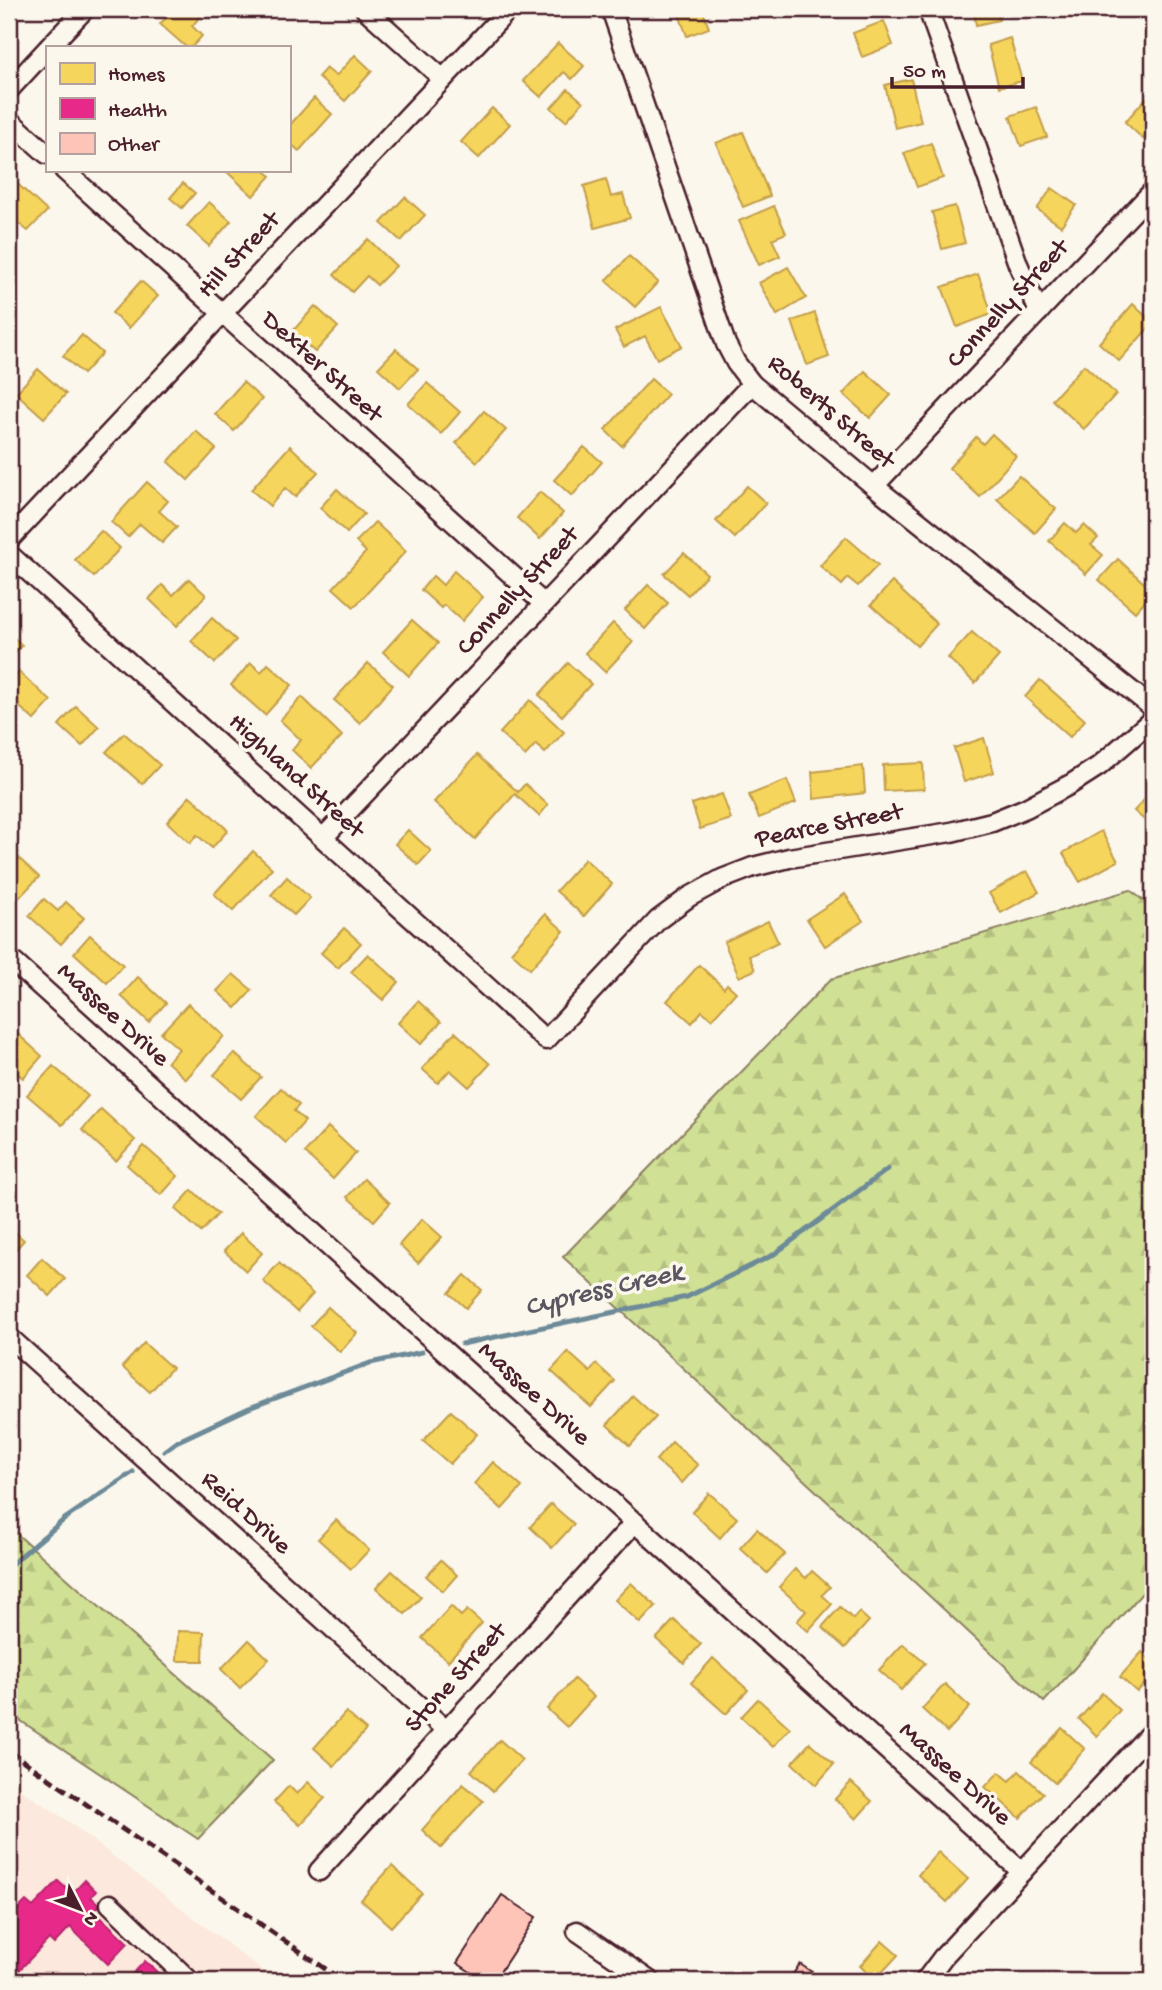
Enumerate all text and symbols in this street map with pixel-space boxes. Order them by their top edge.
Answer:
legend [46,46,290,172]
scale bar [892,46,1024,90]
text: 50 m [903,61,946,86]
text: Homes [108,64,166,89]
text: Health [108,100,167,125]
text: Other [108,134,160,159]
street label: Hill Street [192,204,290,306]
street label: Connelly Street [941,232,1078,376]
street label: Dexter Street [252,304,390,432]
street label: Roberts Street [760,349,902,478]
street label: Connelly Street [451,519,588,663]
street label: Highland Street [221,708,371,848]
street label: Pearce Street [752,797,907,857]
street label: Massee Drive [49,957,175,1075]
water label: Cypress Creek [522,1256,689,1325]
street label: Massee Drive [470,1336,596,1454]
street label: Reid Drive [193,1465,297,1563]
street label: Stone Street [399,1616,516,1740]
street label: Massee Drive [891,1716,1017,1834]
north arrow [46,1874,116,1944]
text: N [77,1906,103,1930]

